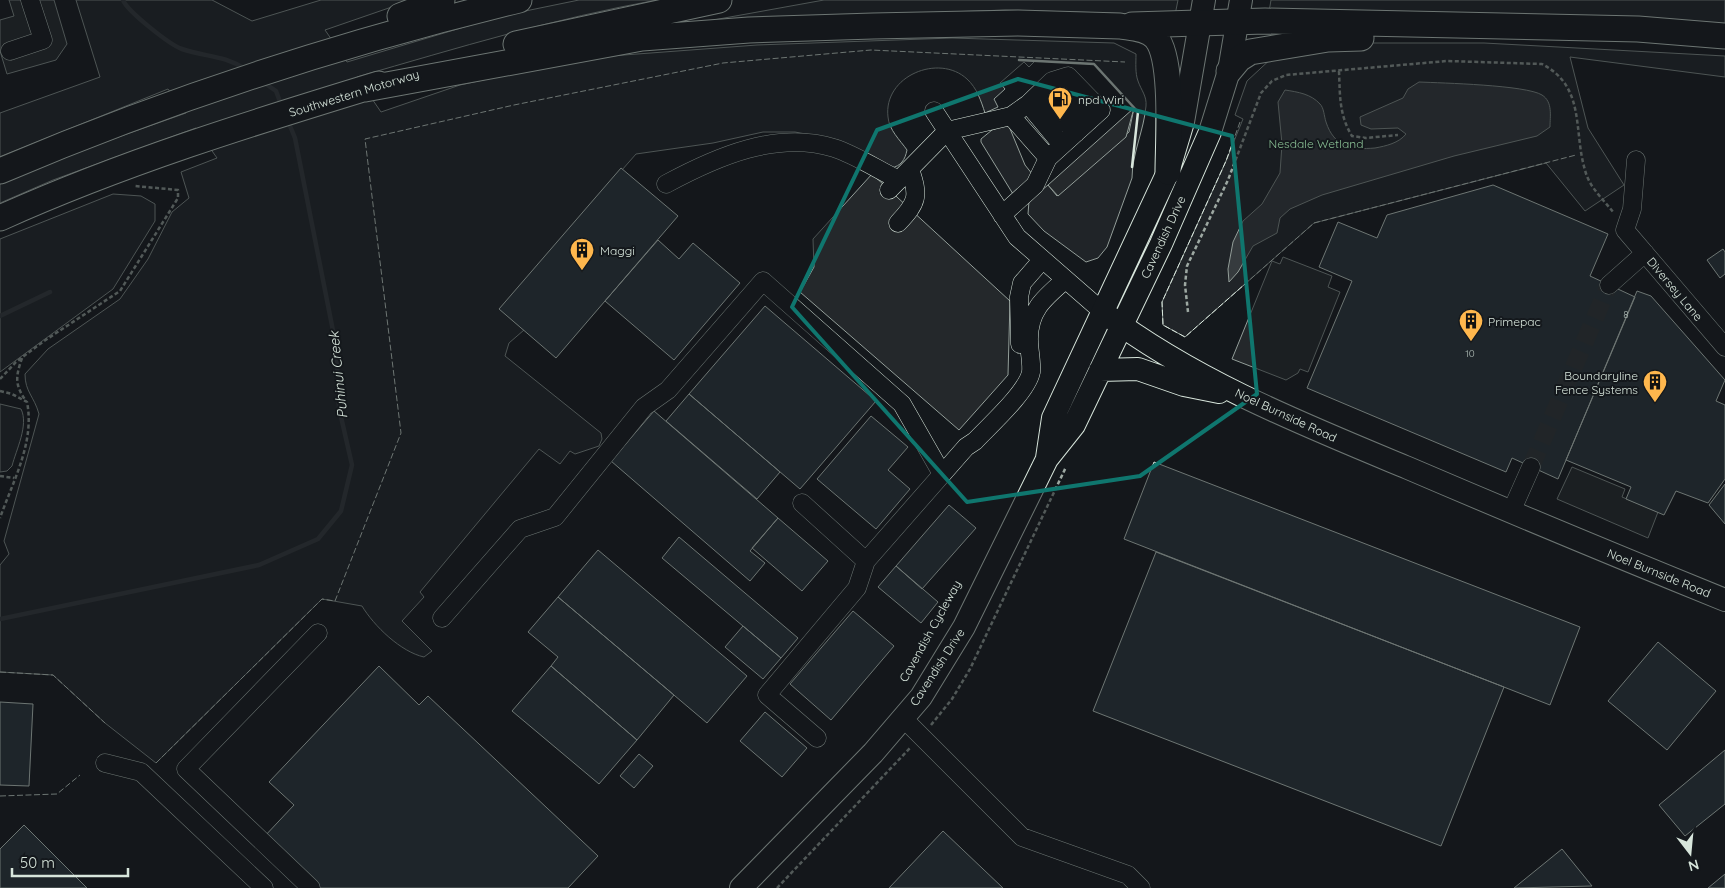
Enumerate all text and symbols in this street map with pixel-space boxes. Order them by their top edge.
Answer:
street label: Southwestern Motorway [287,66,421,120]
fuel station icon: npd Wiri [1047,86,1073,120]
place label: npd Wiri [1078,92,1124,107]
park label: Nesdale Wetland [1269,136,1363,151]
street label: Cavendish Drive [1137,193,1189,281]
building icon: Maggi [569,237,595,271]
place label: Maggi [600,243,635,258]
street label: Diversey Lane [1644,254,1706,324]
building icon: Primepac [1458,308,1484,342]
house number: 8 [1623,308,1629,321]
place label: Primepac [1488,314,1541,329]
water label: Puhinui Creek [324,329,352,420]
house number: 10 [1465,347,1475,360]
place label: Boundaryline Fence Systems [1555,368,1638,397]
building icon: Boundaryline Fence Systems [1642,369,1668,403]
street label: Noel Burnside Road [1233,385,1339,445]
street label: Noel Burnside Road [1605,545,1713,601]
street label: Cavendish Cycleway [896,578,964,684]
street label: Cavendish Drive [906,625,968,709]
north arrow [1665,828,1715,878]
scale bar [12,846,129,878]
text: 50 m [20,853,55,872]
text: N [1686,855,1701,876]

